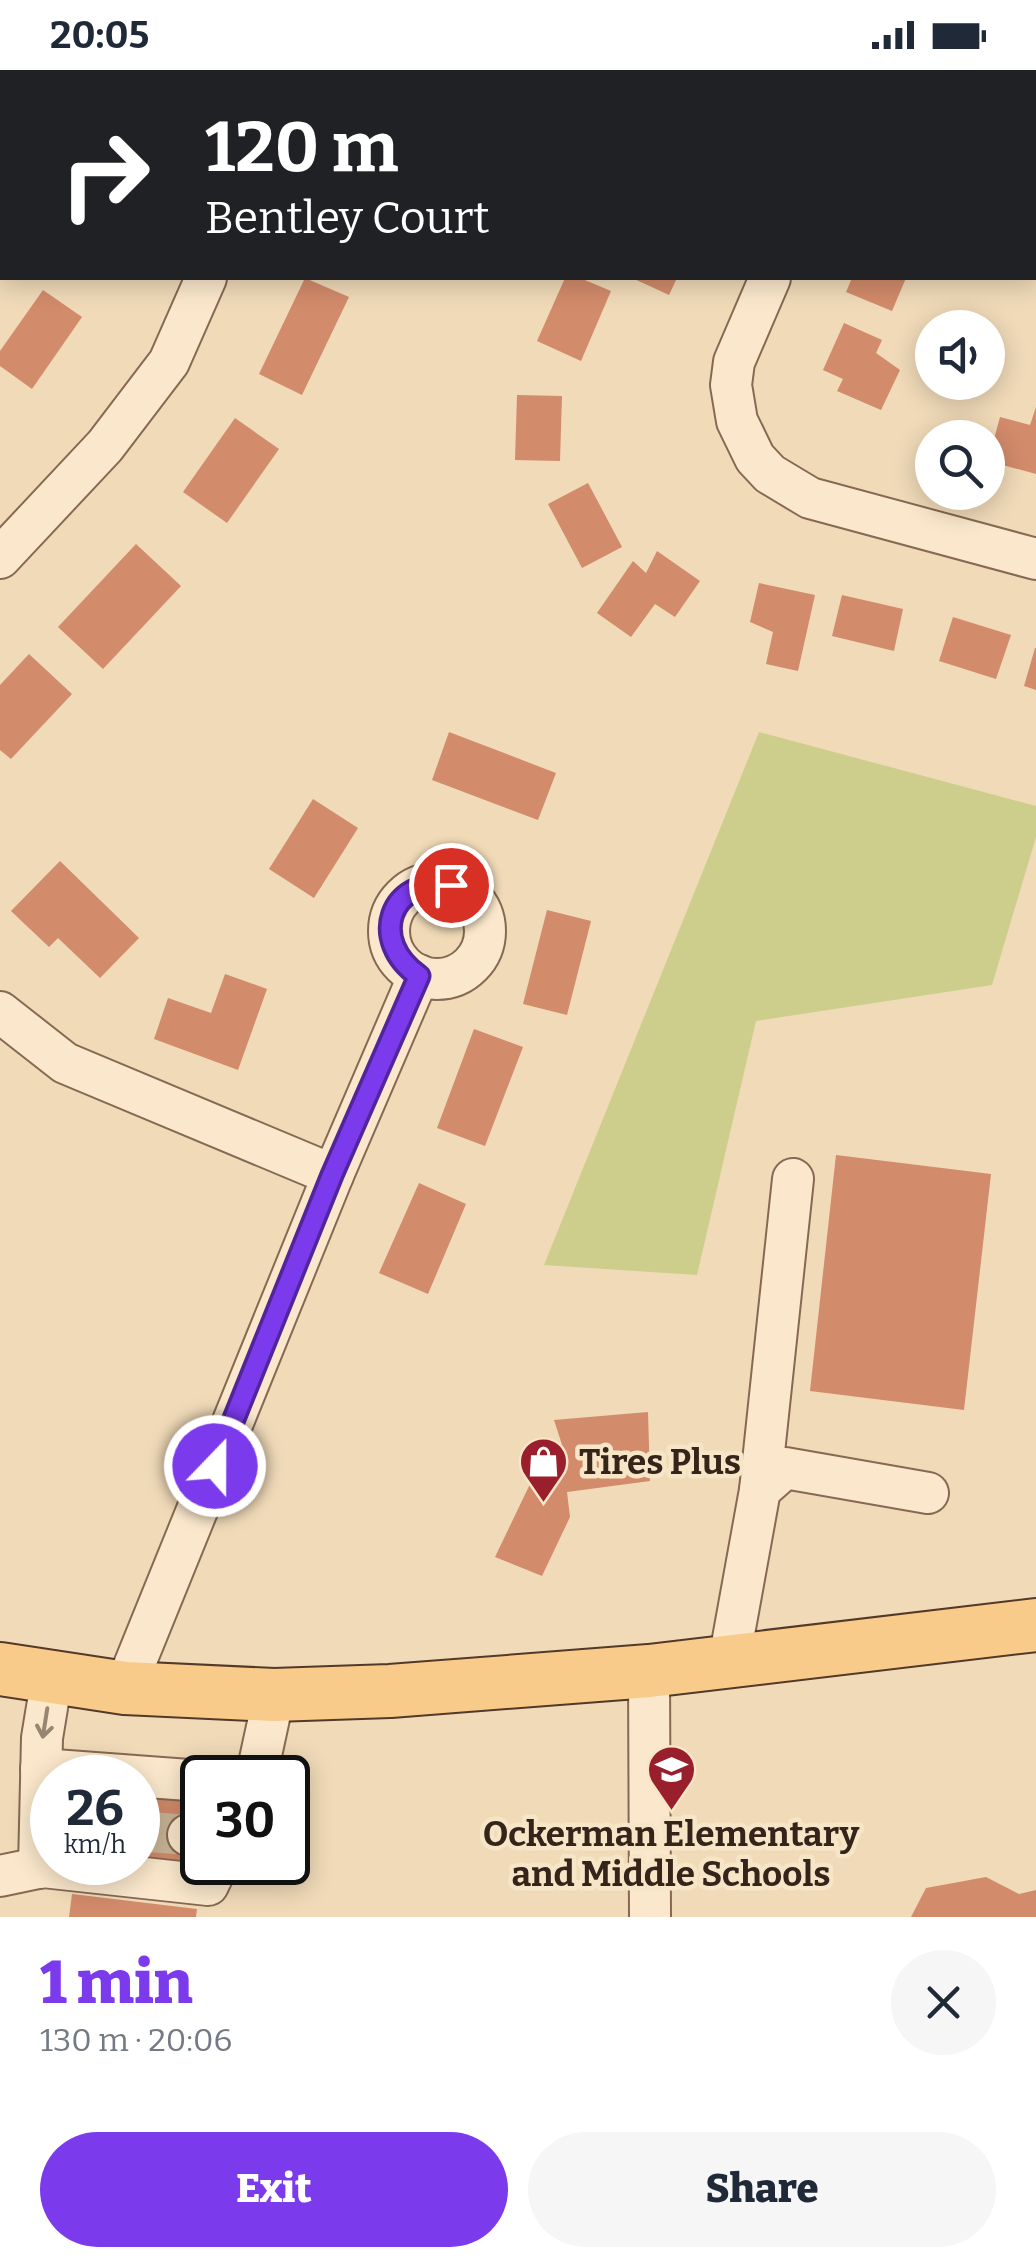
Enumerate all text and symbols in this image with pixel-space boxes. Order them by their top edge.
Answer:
text: 20:05 [50,12,149,58]
text: 120 m [205,106,398,190]
icon: right [40,110,170,240]
text: Bentley Court [205,191,490,245]
map controls [915,310,1005,510]
button: sound [915,310,1005,400]
button: search [915,420,1005,510]
pin [409,843,494,928]
icon: arrive [424,858,479,913]
position arrow [163,1414,267,1518]
shop icon: Tires Plus [518,1436,570,1504]
place label: Tires Plus [579,1441,741,1483]
one-way arrow [35,1706,54,1738]
school or university icon: Ockerman Elementary and Middle Schools [645,1744,697,1812]
speed limit sign: 30 [180,1755,310,1885]
text: 26 [66,1778,124,1838]
place label: Ockerman Elementary and Middle Schools [483,1813,860,1895]
text: km/h [64,1830,126,1860]
text: 1 min [40,1947,193,2019]
button: close [891,1950,996,2055]
text: 130 m · 20:06 [40,2021,232,2059]
button: Exit [40,2132,508,2247]
button: Share [528,2132,996,2247]

